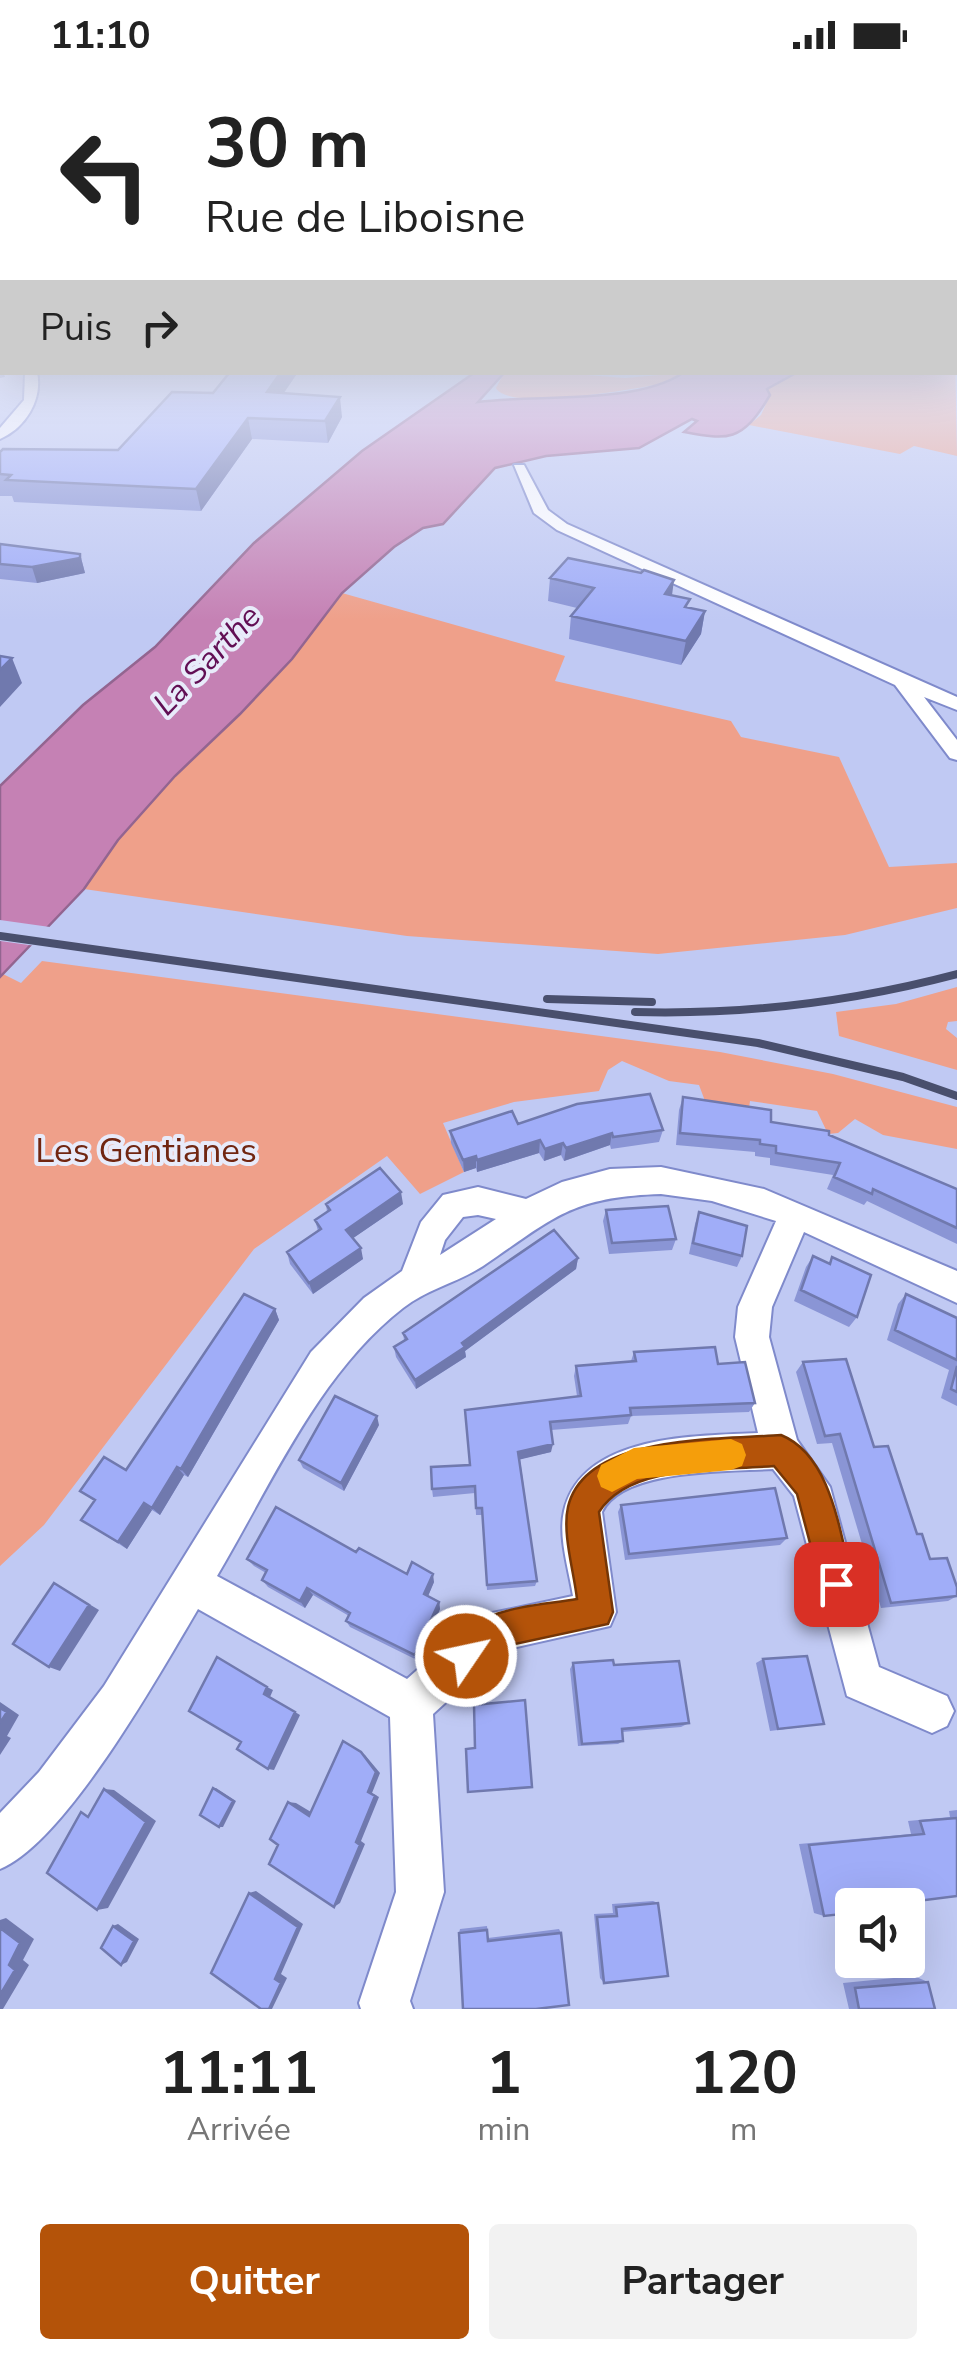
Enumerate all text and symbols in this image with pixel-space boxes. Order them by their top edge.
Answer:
text: 11:10 [50,10,151,61]
text: 30 m [205,96,369,192]
icon: left [40,110,170,240]
text: Rue de Liboisne [205,187,525,248]
icon: right [132,300,187,355]
text: Puis [40,302,112,353]
water label: La Sarthe [144,595,270,725]
park label: Les Gentianes [35,1127,257,1174]
pin [794,1542,879,1627]
icon: arrive [809,1557,864,1612]
position arrow [414,1604,518,1708]
map controls [835,1888,925,1978]
button: sound [835,1888,925,1978]
text: 11:11 [159,2032,318,2114]
text: 1 [486,2032,522,2114]
text: 120 [690,2032,798,2114]
text: Arrivée [187,2108,291,2151]
text: min [477,2108,530,2151]
text: m [730,2108,757,2151]
button: Quitter [40,2224,469,2339]
button: Partager [489,2224,917,2339]

